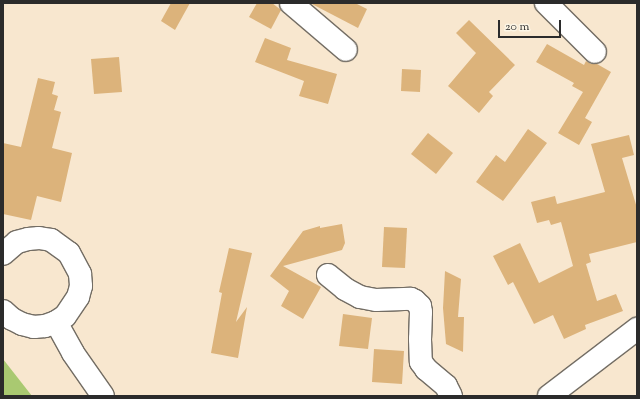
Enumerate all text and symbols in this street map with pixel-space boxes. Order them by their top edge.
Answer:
scale bar [500,12,563,38]
text: 20 m [505,18,529,36]

